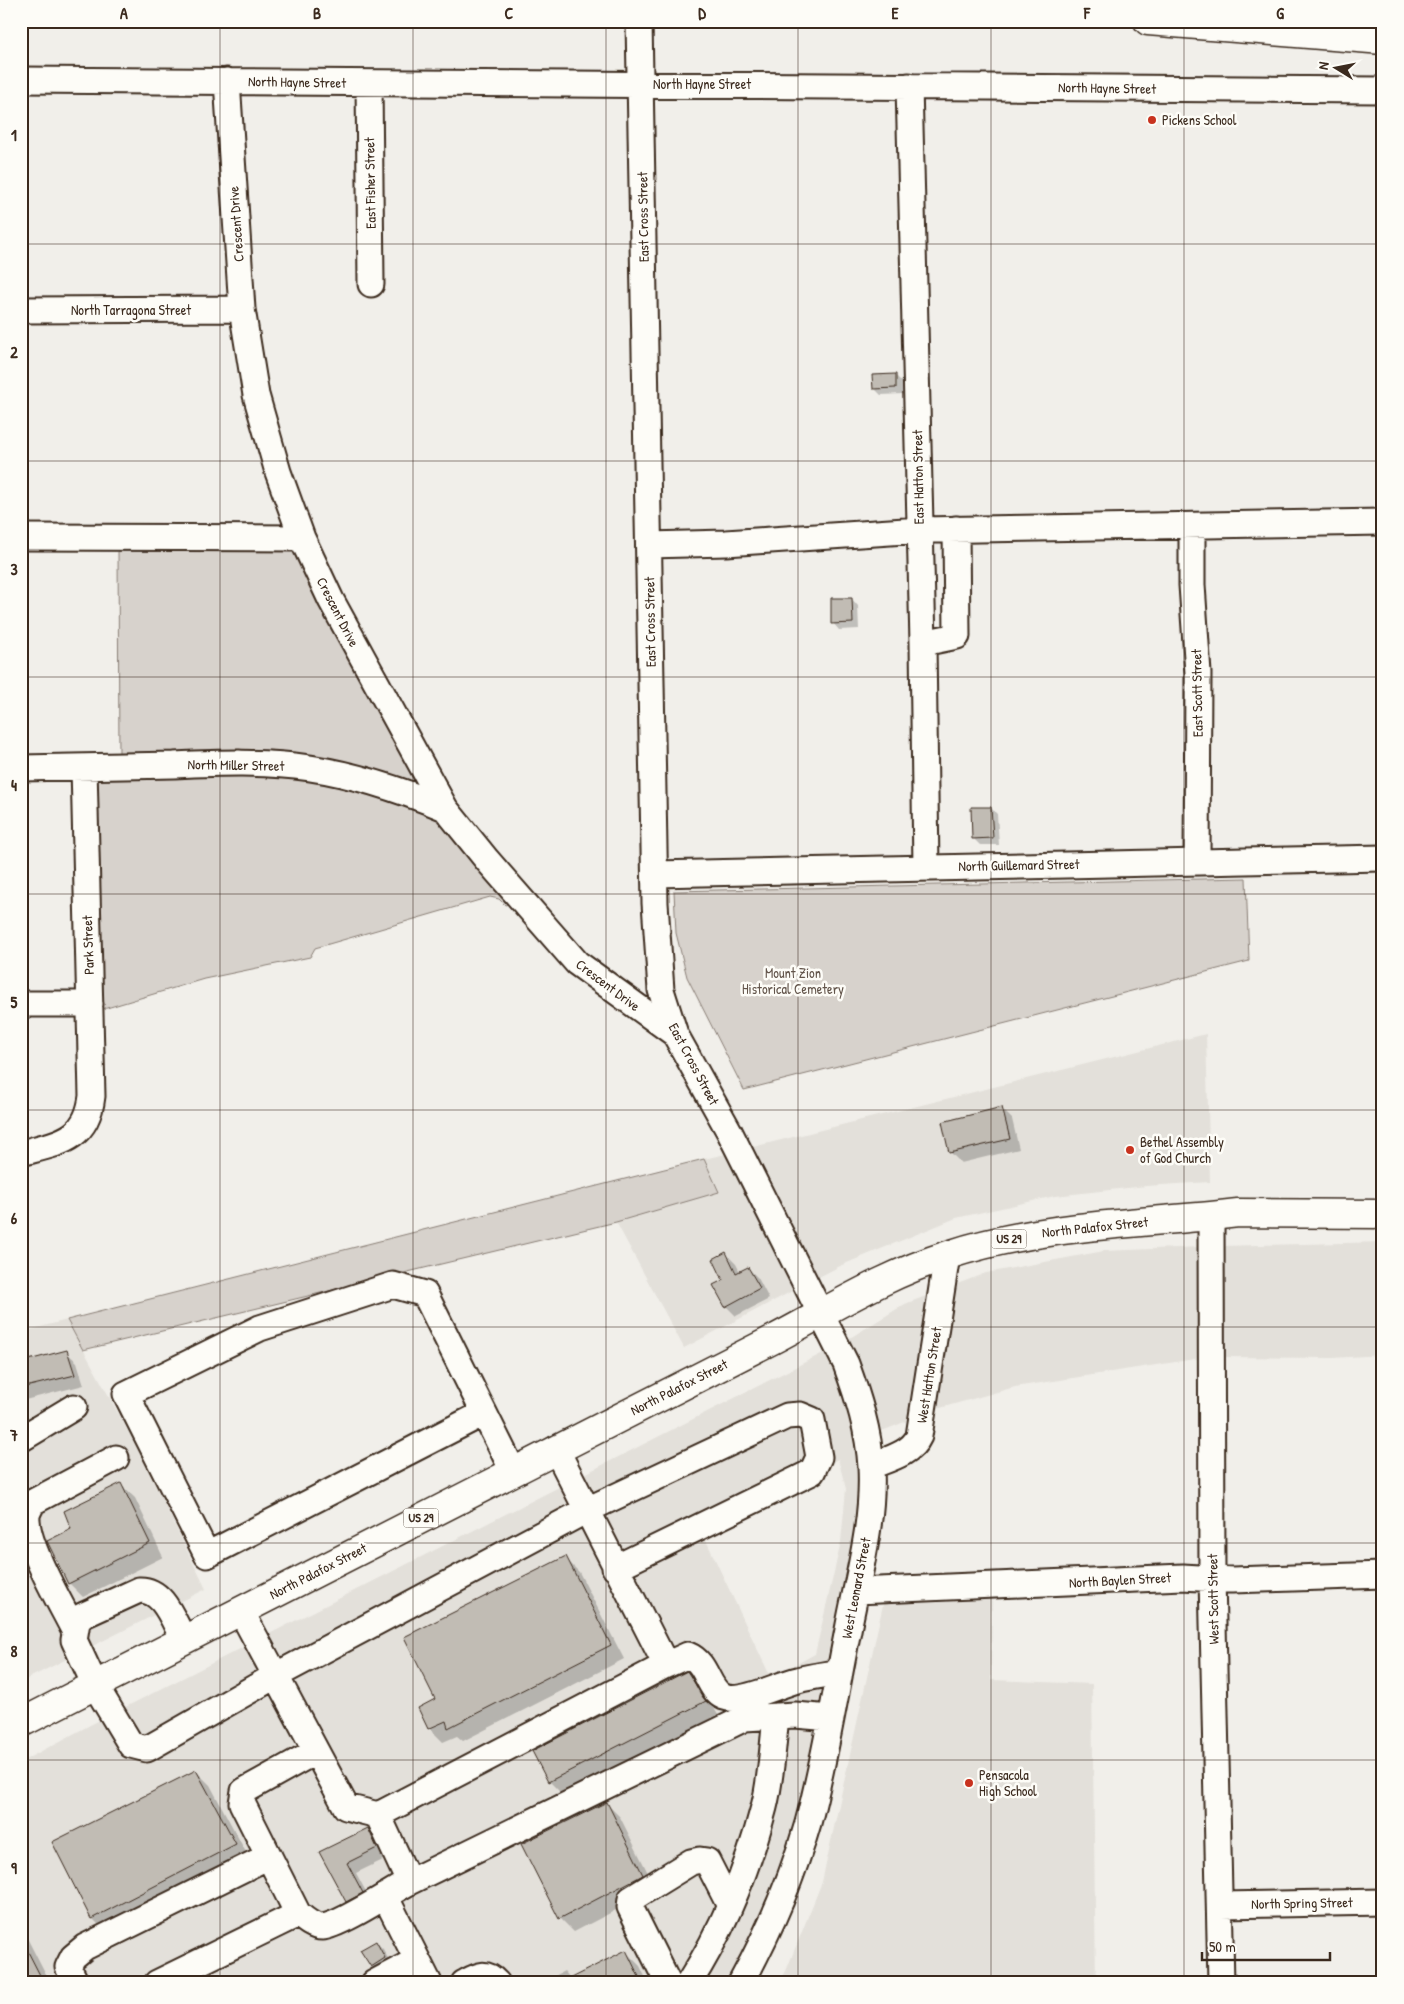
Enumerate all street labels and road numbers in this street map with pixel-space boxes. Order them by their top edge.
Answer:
street label: North Hayne Street [248,71,346,93]
street label: North Hayne Street [653,74,751,94]
street label: North Hayne Street [1058,77,1156,99]
street label: East Fisher Street [359,137,380,229]
street label: East Cross Street [632,171,653,262]
street label: Crescent Drive [223,185,248,262]
street label: North Tarragona Street [71,300,191,320]
street label: East Hatton Street [907,429,928,524]
street label: Crescent Drive [313,574,364,650]
street label: East Cross Street [639,576,660,667]
street label: East Scott Street [1186,649,1207,737]
street label: North Miller Street [188,754,285,775]
street label: North Guillemard Street [958,854,1080,875]
street label: Park Street [77,915,98,975]
street label: Crescent Drive [572,954,645,1015]
street label: East Cross Street [665,1019,724,1108]
street label: North Palafox Street [1041,1211,1149,1242]
road number: US 29 [992,1230,1026,1248]
street label: West Hatton Street [912,1325,946,1424]
street label: North Palafox Street [627,1354,731,1419]
road number: US 29 [404,1509,438,1528]
street label: West Leonard Street [836,1536,875,1640]
street label: North Palafox Street [266,1538,370,1603]
street label: West Scott Street [1202,1553,1223,1644]
street label: North Baylen Street [1068,1567,1172,1593]
street label: North Spring Street [1251,1892,1353,1914]

